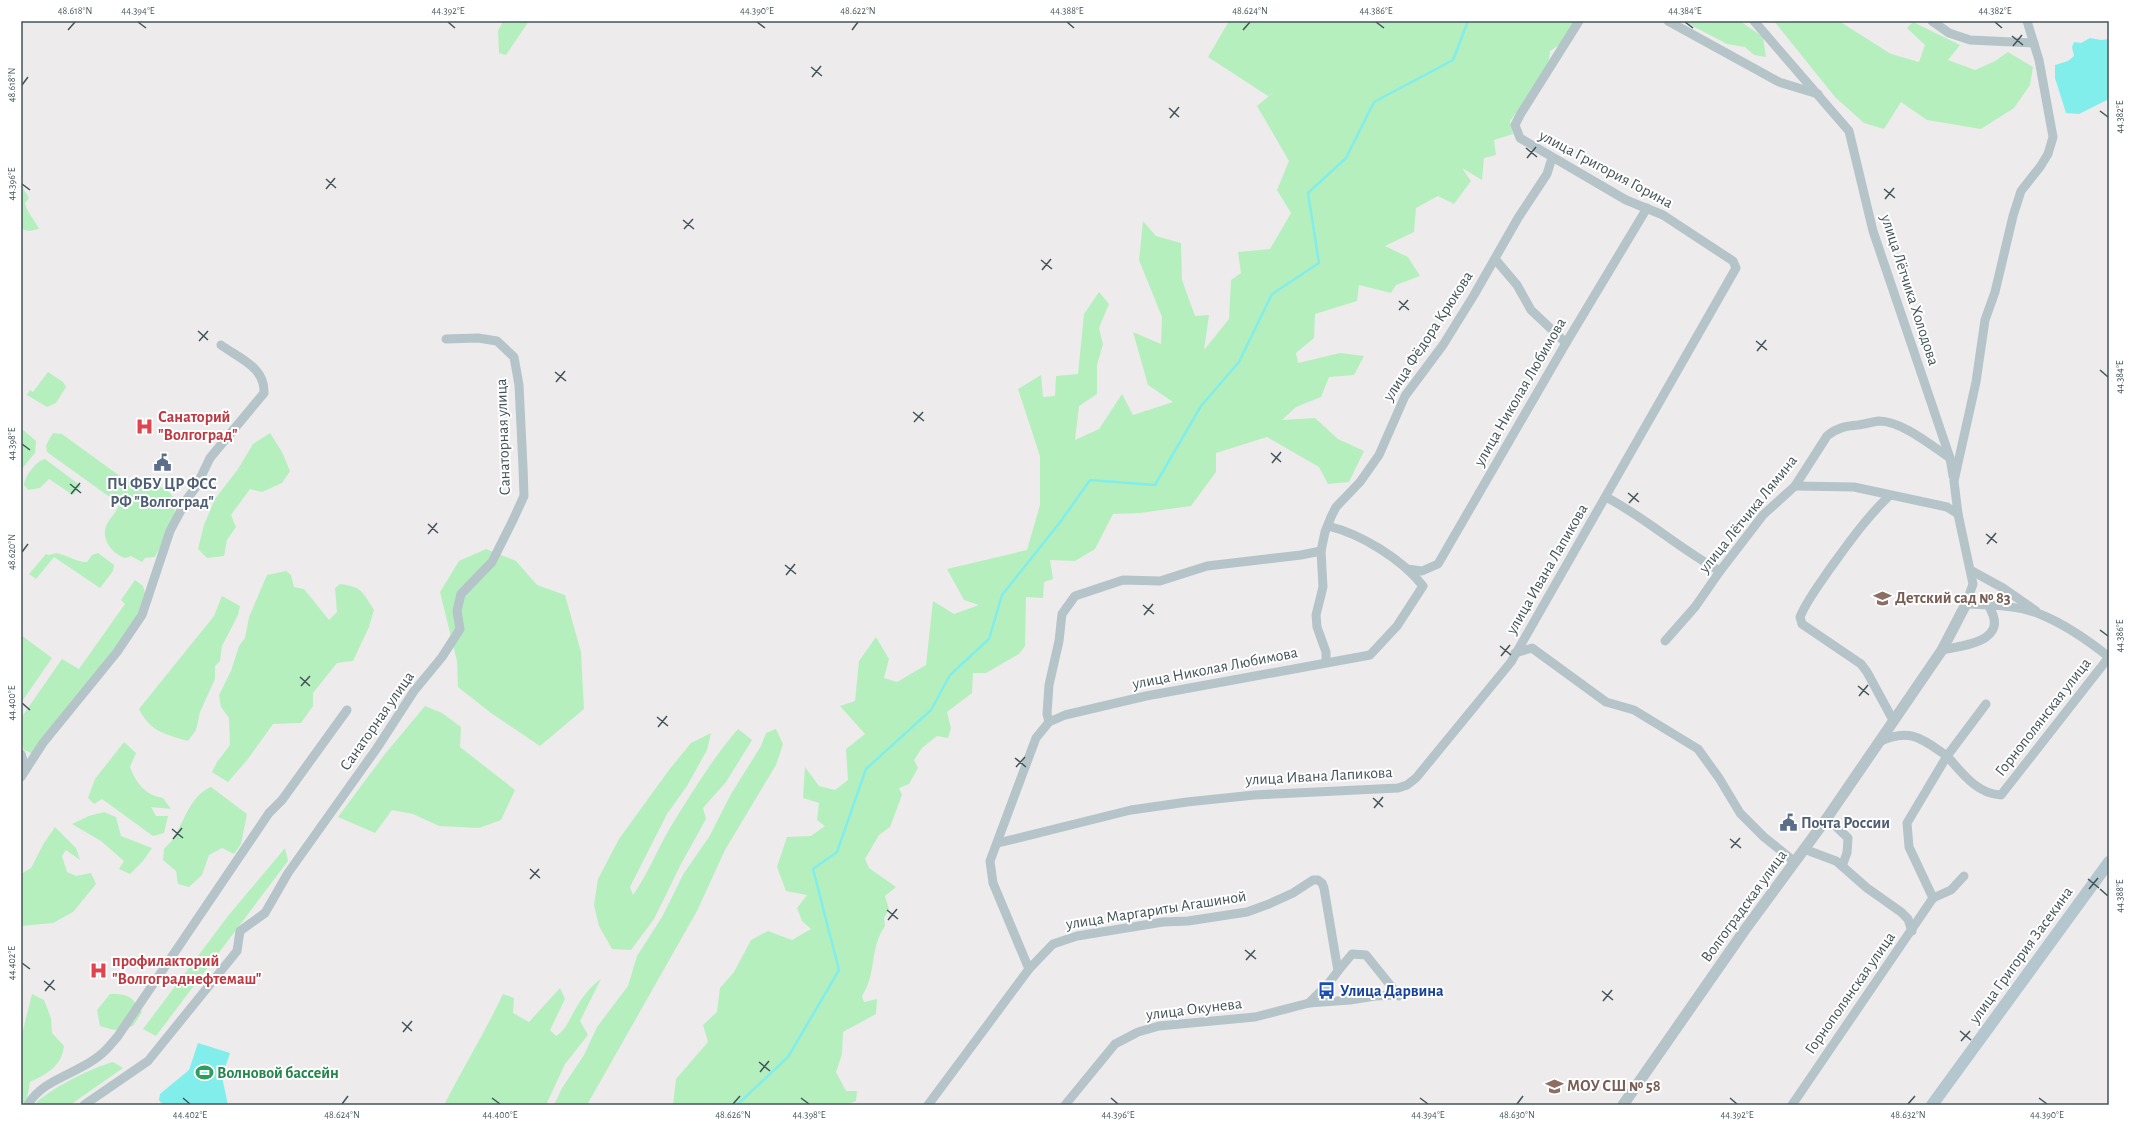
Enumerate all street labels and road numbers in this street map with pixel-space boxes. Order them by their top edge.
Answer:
street label: улица Григория Горина [1535,127,1675,212]
street label: улица Лётчика Холодова [1877,212,1942,368]
street label: улица Фёдора Крюкова [1380,268,1477,405]
street label: улица Николая Любимова [1471,315,1570,470]
street label: Санаторная улица [493,378,514,496]
street label: улица Лётчика Лямина [1695,452,1801,577]
street label: улица Ивана Лапикова [1503,501,1592,638]
street label: улица Николая Любимова [1130,644,1299,693]
street label: Горнополянская улица [1992,655,2095,780]
street label: Санаторная улица [337,668,418,774]
street label: улица Ивана Лапикова [1244,764,1393,789]
street label: Волгоградская улица [1698,847,1791,966]
street label: улица Григория Засекина [1966,884,2077,1028]
street label: улица Маргариты Агашиной [1064,888,1247,933]
street label: Горнополянская улица [1802,929,1899,1058]
street label: улица Окунева [1144,995,1243,1024]

